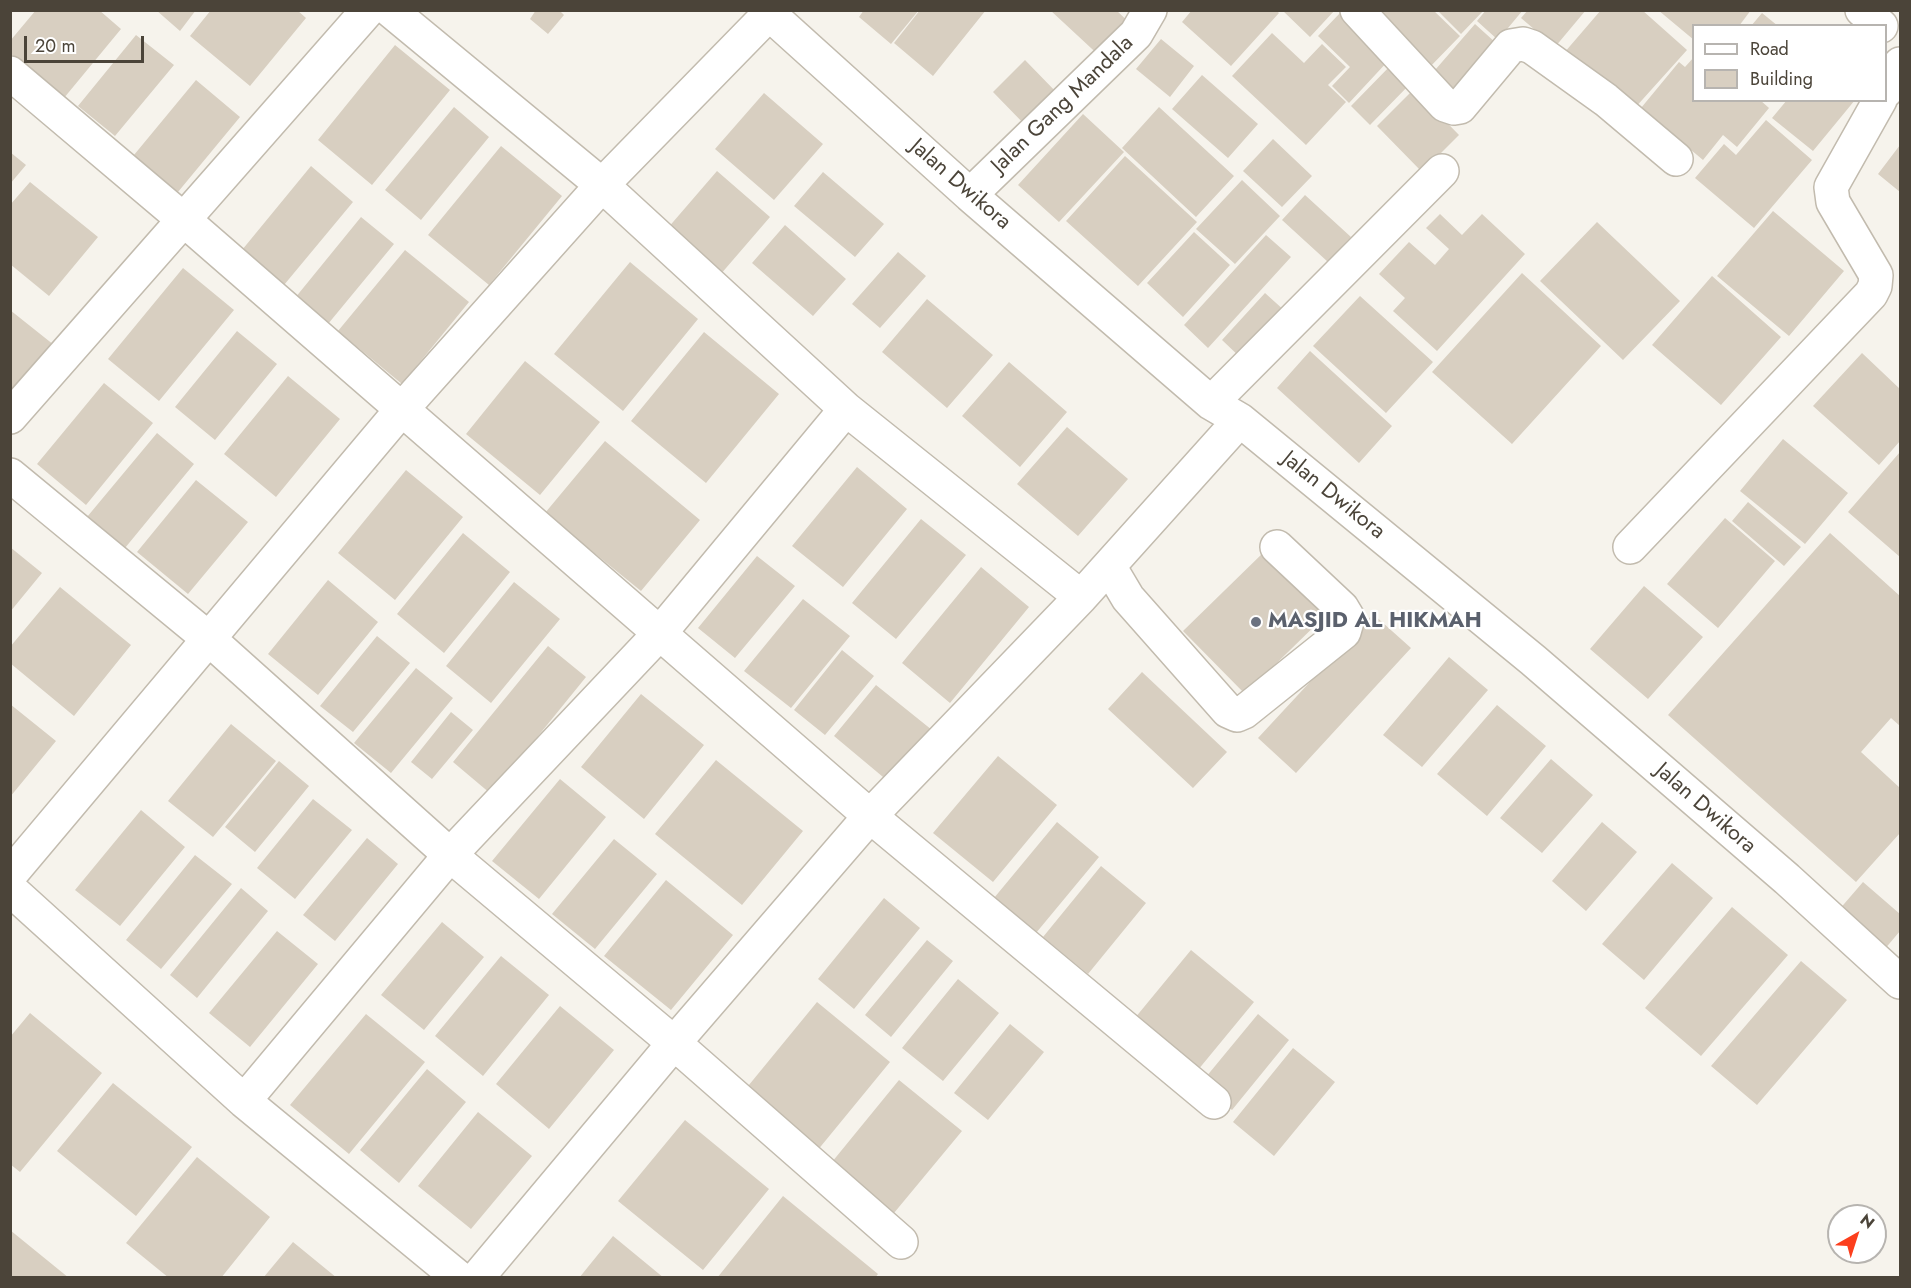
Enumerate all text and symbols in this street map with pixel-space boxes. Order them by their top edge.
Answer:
scale bar [27,24,147,62]
legend [1692,24,1887,102]
street label: Jalan Gang Mandala [987,31,1139,179]
text: 20 m [35,33,75,59]
text: Road [1750,36,1789,62]
text: Building [1750,66,1813,92]
street label: Jalan Dwikora [904,134,1016,236]
street label: Jalan Dwikora [1276,446,1390,546]
place label: MASJID AL HIKMAH [1268,609,1482,635]
marker: MASJID AL HIKMAH [1249,615,1263,629]
street label: Jalan Dwikora [1649,758,1761,860]
north arrow [1827,1204,1887,1264]
text: N [1855,1208,1880,1234]

